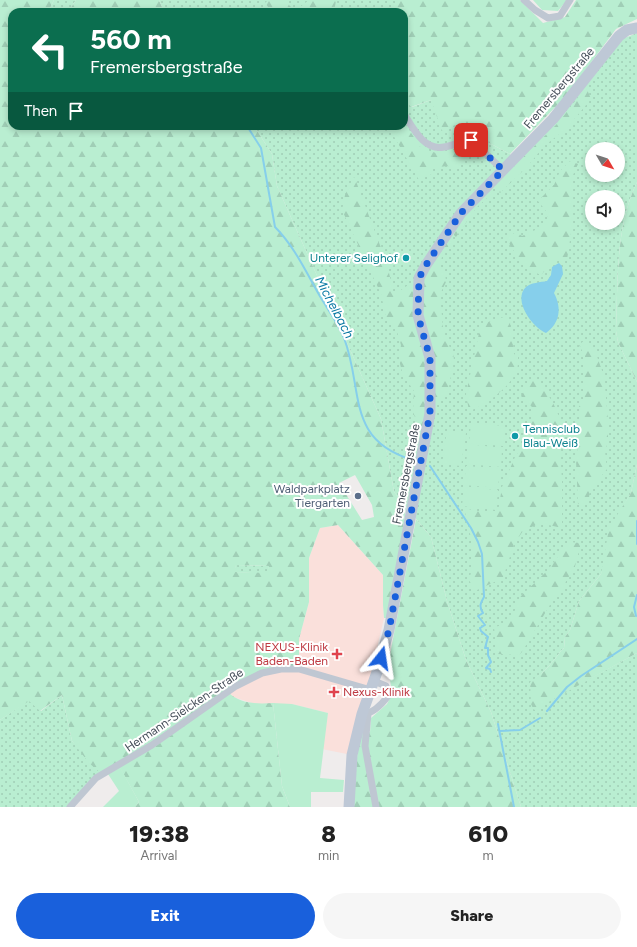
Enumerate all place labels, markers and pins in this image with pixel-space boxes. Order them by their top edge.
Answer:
pin [454,123,488,157]
place label: Unterer Selighof [310,251,399,265]
marker: Unterer Selighof [401,253,411,263]
place label: Tennisclub Blau-Weiß [523,422,580,450]
marker: Tennisclub Blau-Weiß [510,431,520,441]
place label: Waldparkplatz Tiergarten [274,482,350,510]
marker: Waldparkplatz Tiergarten [353,491,363,501]
place label: NEXUS-Klinik Baden-Baden [255,640,328,668]
marker: NEXUS-Klinik Baden-Baden [331,648,343,660]
place label: Nexus-Klinik [343,685,410,699]
marker: Nexus-Klinik [328,686,340,698]

